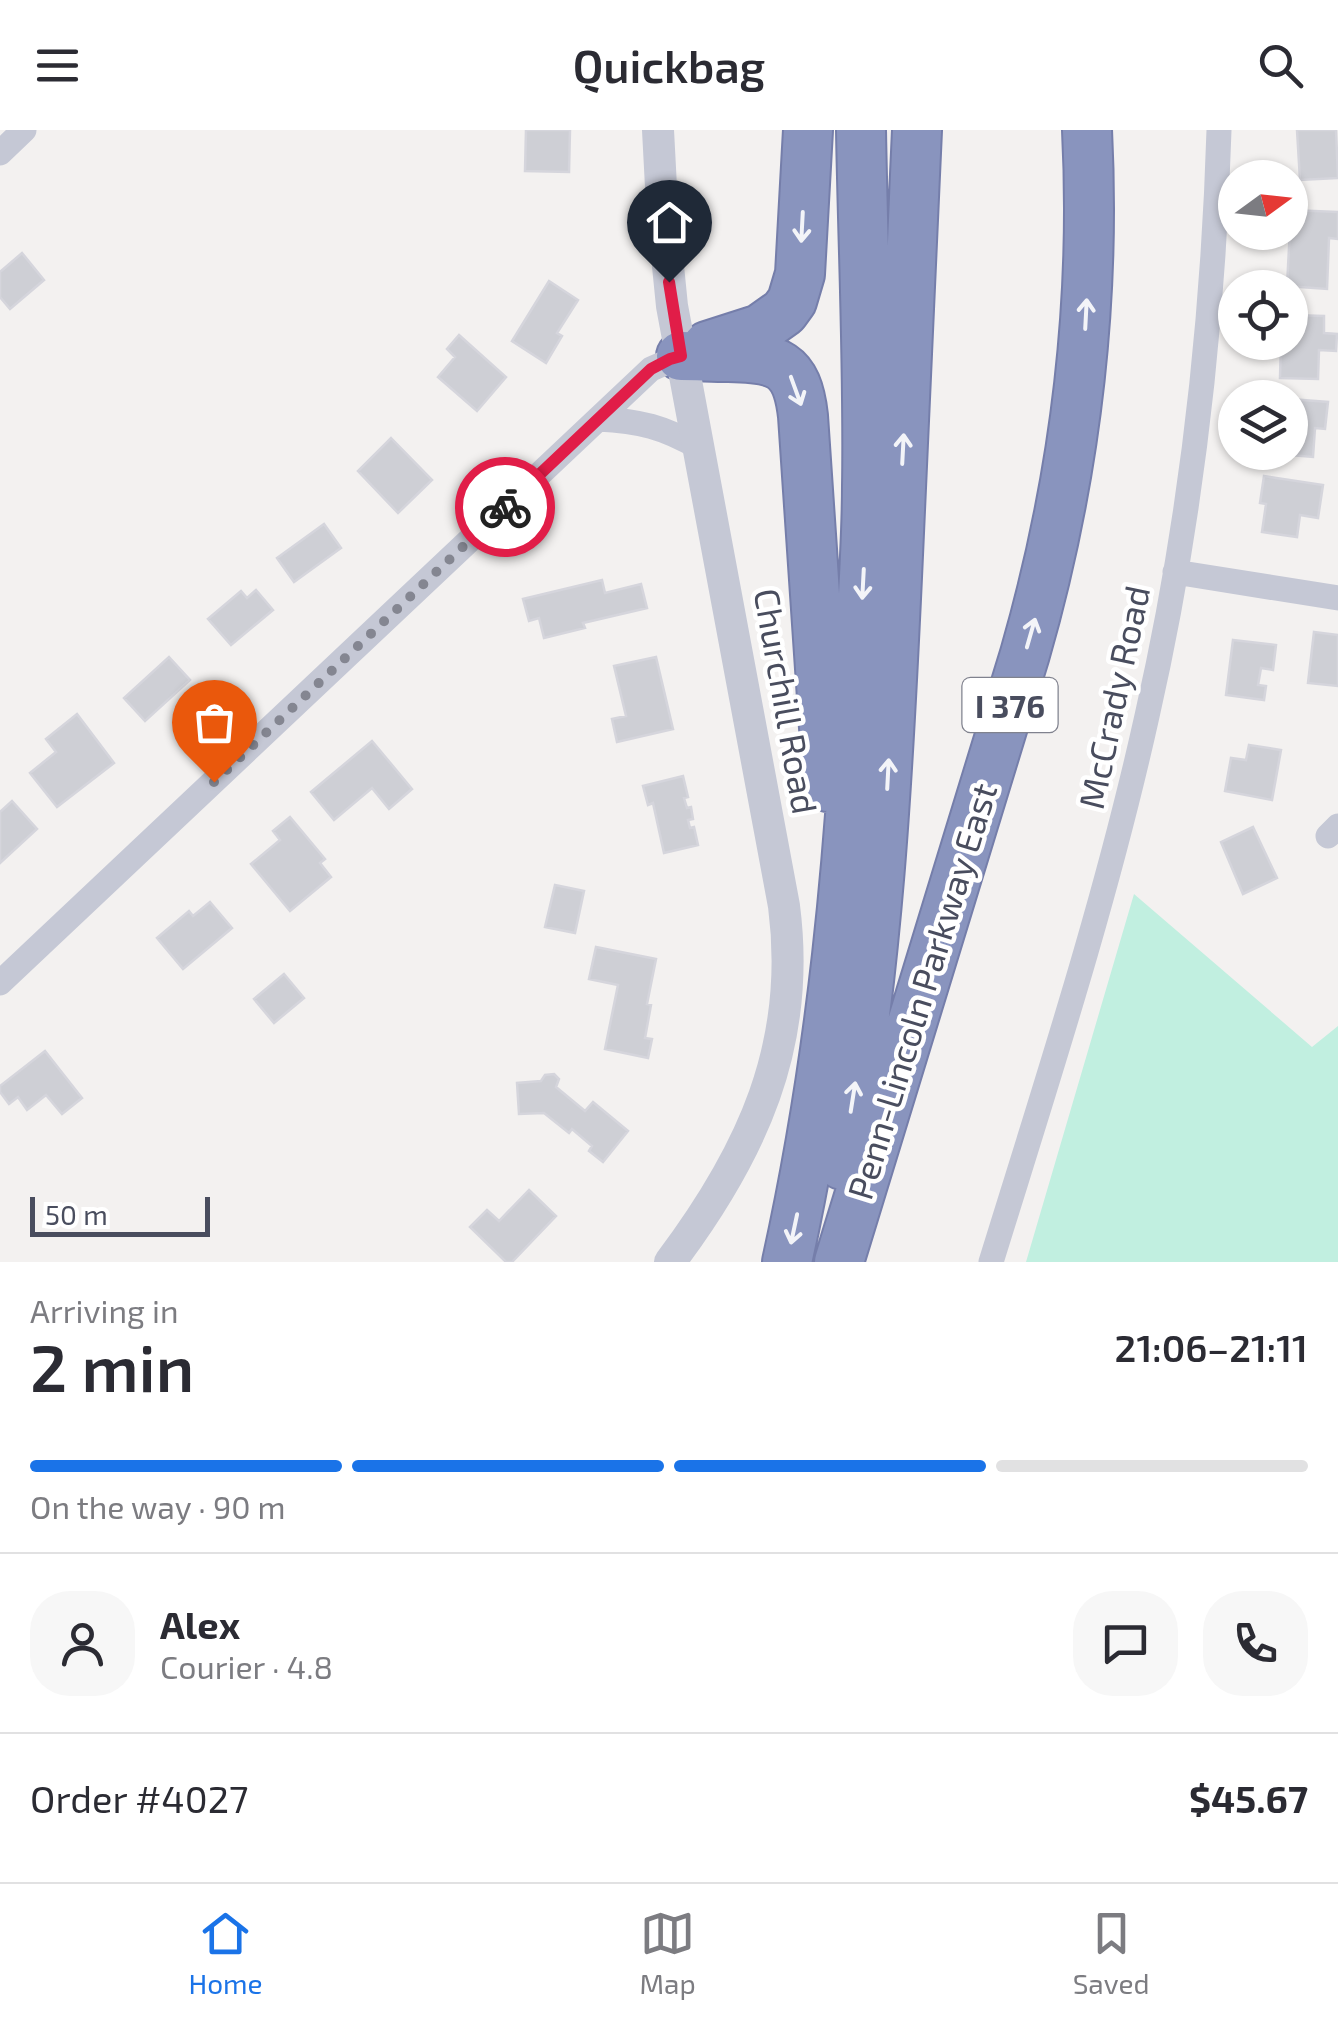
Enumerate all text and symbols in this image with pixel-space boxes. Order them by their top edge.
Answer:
icon: menu [30,38,85,93]
text: Quickbag [573,38,765,92]
icon: search [1253,38,1308,93]
north arrow [1218,160,1308,250]
map controls [1218,160,1308,470]
pin [627,180,712,283]
icon: home [642,195,697,250]
one-way arrow [793,211,812,243]
button: locate [1218,270,1308,360]
one-way arrow [1077,298,1096,330]
one-way arrow [788,375,806,406]
button: layers [1218,380,1308,470]
one-way arrow [893,434,912,466]
courier [455,457,555,557]
icon: bike [478,480,533,535]
one-way arrow [853,567,872,599]
street label: McCrady Road [1069,581,1157,813]
street label: Churchill Road [746,585,828,817]
one-way arrow [1023,618,1041,649]
road number: I 376 [962,678,1058,732]
pin [172,680,257,783]
icon: bag [187,695,242,750]
one-way arrow [879,759,898,791]
street label: Penn-Lincoln Parkway East [838,778,1004,1204]
one-way arrow [844,1081,863,1114]
scale bar [30,1192,210,1236]
text: 50 m [45,1197,108,1231]
one-way arrow [784,1212,803,1244]
text: Arriving in [30,1291,179,1329]
text: 21:06–21:11 [1115,1324,1308,1370]
text: 2 min [30,1327,194,1405]
text: On the way · 90 m [30,1487,286,1525]
button: person [30,1591,135,1696]
button: chat [1073,1591,1178,1696]
button: phone [1203,1591,1308,1696]
text: Alex [160,1601,240,1647]
text: Courier · 4.8 [160,1647,333,1685]
text: Order #4027 [30,1775,248,1821]
text: $45.67 [1189,1775,1308,1821]
tab: Home [188,1906,263,2000]
tab: Map [640,1906,696,2000]
tab: Saved [1073,1906,1150,2000]

